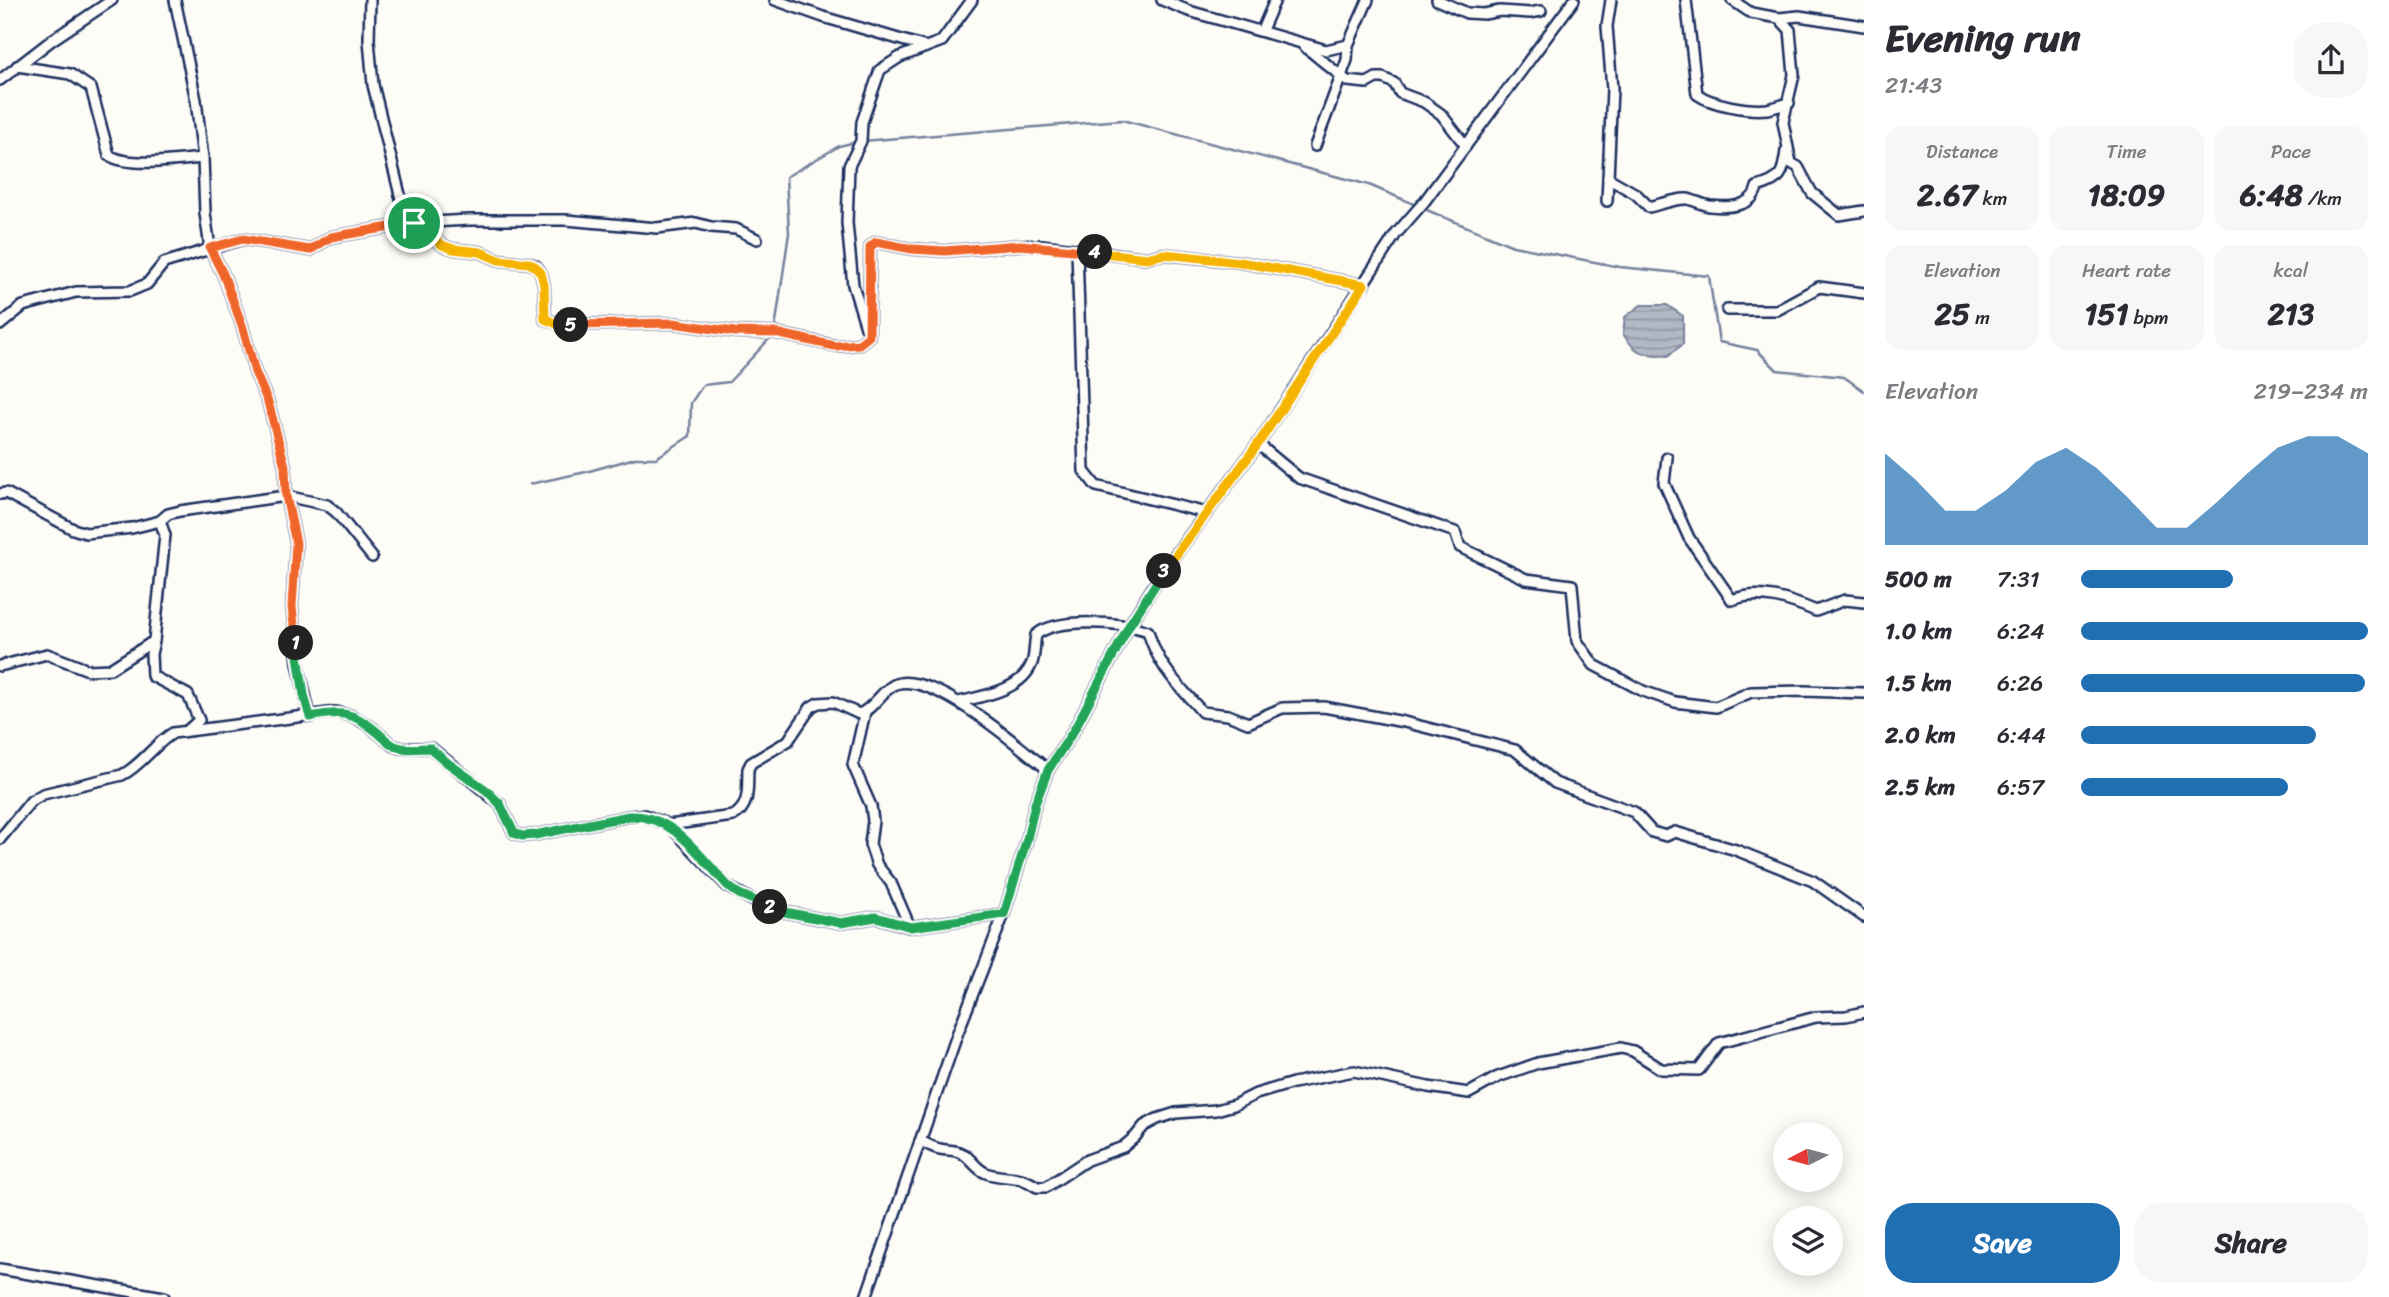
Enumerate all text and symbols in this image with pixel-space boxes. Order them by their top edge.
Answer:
text: Evening run [1885,5,2081,72]
button: share [2294,23,2368,97]
text: 21:43 [1885,65,1942,106]
text: Distance [1926,135,1998,168]
text: Time [2106,135,2147,168]
text: Pace [2271,135,2311,168]
text: 2.67 [1917,168,1978,222]
text: 18:09 [2088,168,2165,222]
text: 6:48 [2240,168,2303,222]
text: km [1978,182,2007,215]
text: /km [2303,182,2342,215]
pin [384,193,444,253]
icon: arrive [395,204,433,242]
pin: 4 [1078,234,1112,270]
text: 4 [1089,235,1100,268]
text: Elevation [1924,254,2001,287]
text: Heart rate [2082,254,2171,287]
text: kcal [2274,254,2308,287]
text: 25 [1935,287,1970,341]
text: 151 [2084,287,2129,341]
text: 213 [2267,287,2314,341]
text: m [1970,301,1990,334]
text: bpm [2129,301,2169,334]
pin: 5 [554,308,588,342]
text: 5 [565,308,576,341]
text: Elevation [1885,371,1978,412]
text: 219–234 m [2254,371,2368,412]
pin: 3 [1146,554,1182,588]
text: 3 [1158,554,1169,587]
text: 500 m [1885,559,1952,600]
text: 7:31 [1997,559,2040,600]
text: 1.0 km [1885,611,1952,652]
text: 6:24 [1997,611,2045,652]
pin: 1 [278,626,314,660]
text: 1 [291,626,300,659]
text: 1.5 km [1885,663,1952,704]
text: 6:26 [1997,663,2043,704]
text: 2.0 km [1885,715,1956,756]
text: 6:44 [1997,715,2046,756]
text: 2.5 km [1885,767,1955,808]
text: 6:57 [1997,767,2044,808]
pin: 2 [752,890,788,925]
text: 2 [764,890,775,923]
north arrow [1773,1122,1843,1192]
map controls [1773,1122,1843,1276]
button: Save [1885,1203,2120,1283]
button: Share [2134,1203,2368,1283]
button: layers [1773,1206,1843,1276]

